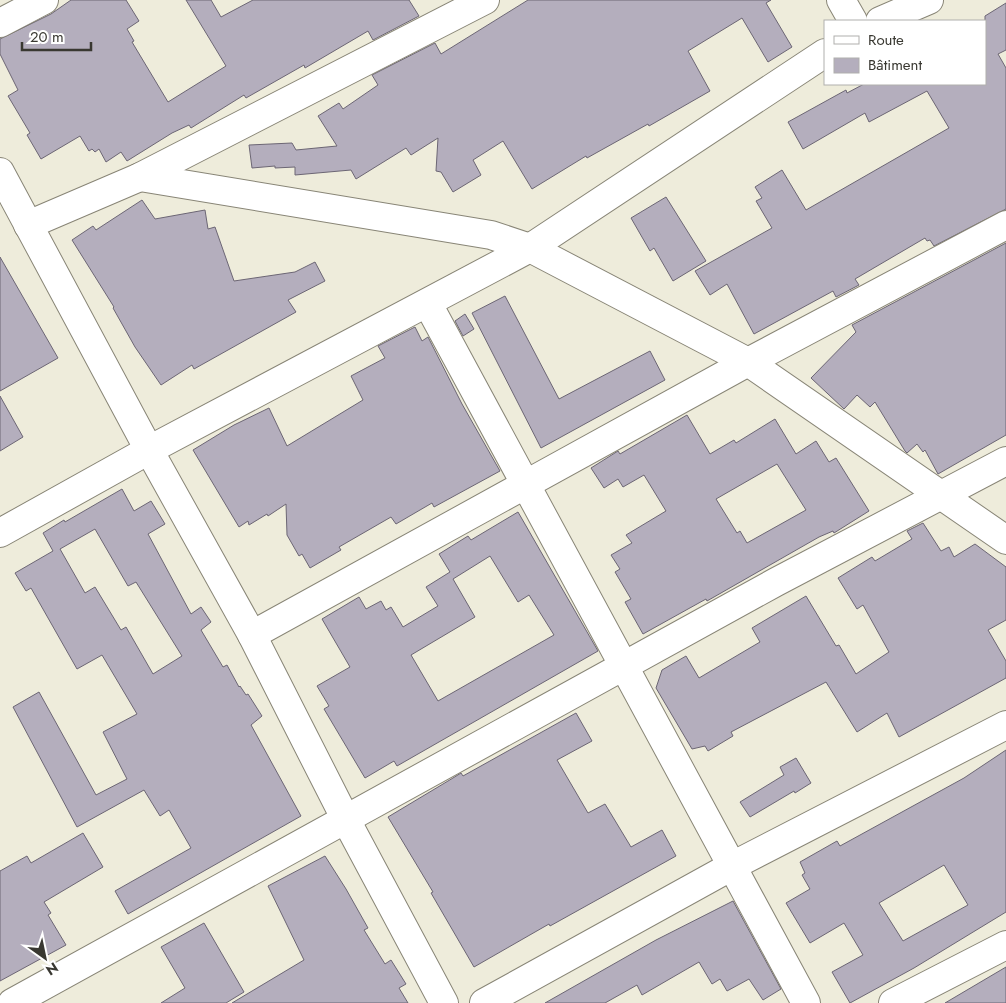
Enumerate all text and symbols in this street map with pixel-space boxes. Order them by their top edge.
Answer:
scale bar [22,20,91,52]
legend [824,20,986,85]
text: 20 m [30,26,64,48]
text: Route [868,29,904,51]
text: Bâtiment [868,54,922,76]
north arrow [20,933,70,983]
text: N [42,957,62,980]

